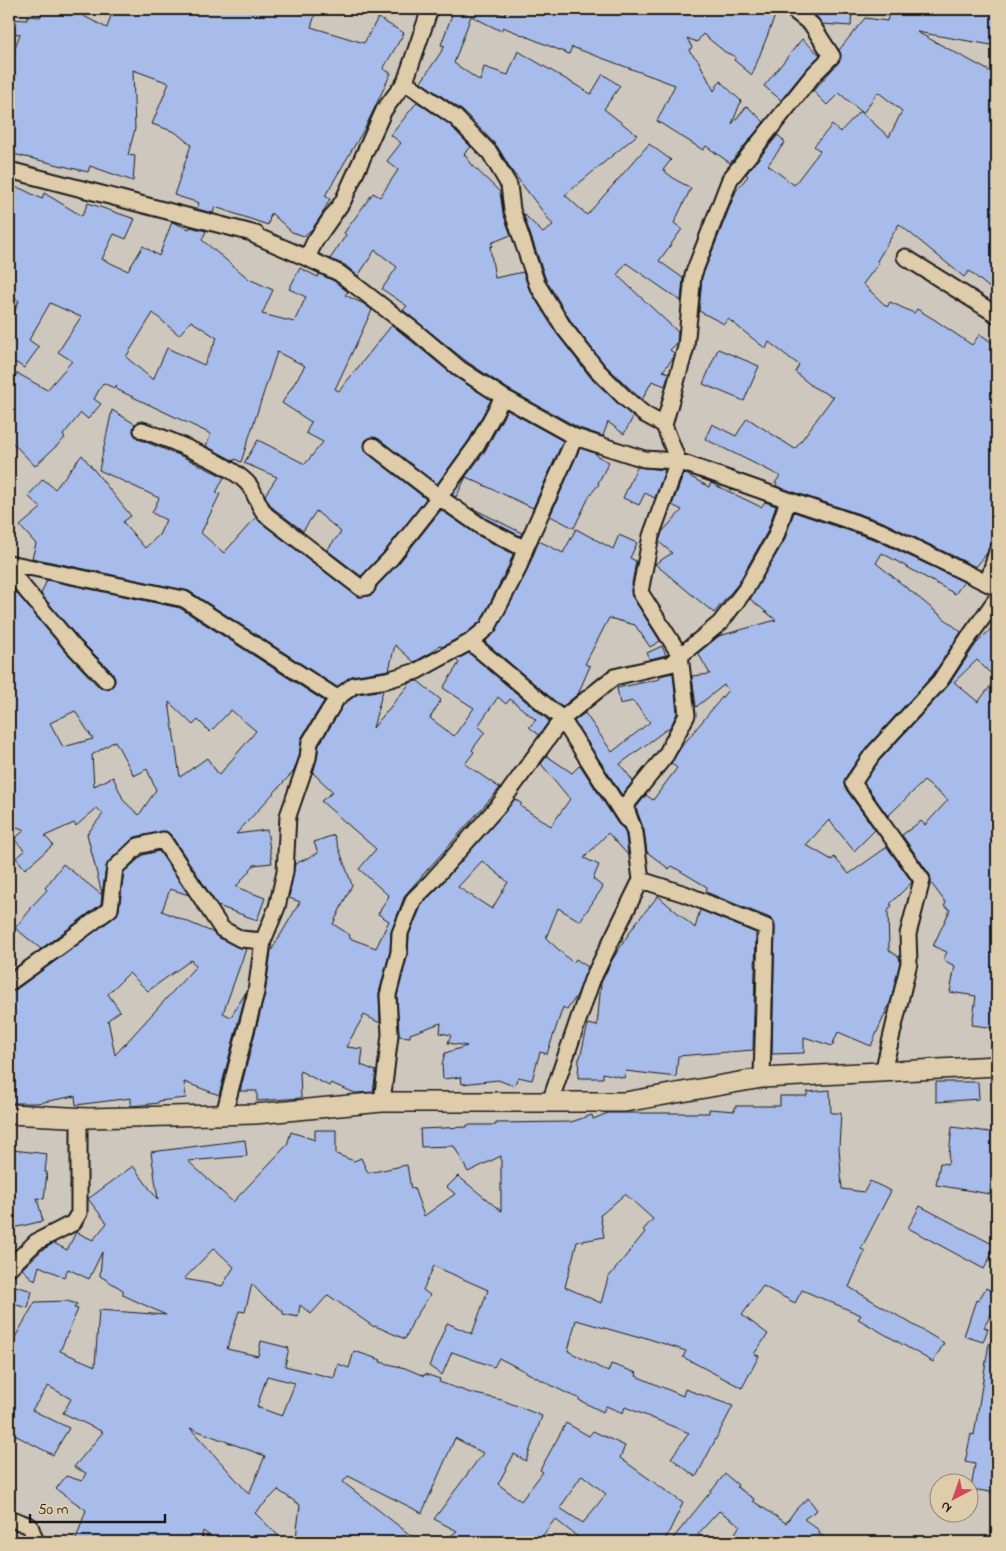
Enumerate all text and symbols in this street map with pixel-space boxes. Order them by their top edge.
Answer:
north arrow [928,1474,978,1524]
scale bar [30,1491,165,1523]
text: N [936,1496,957,1518]
text: 50 m [38,1499,69,1521]

